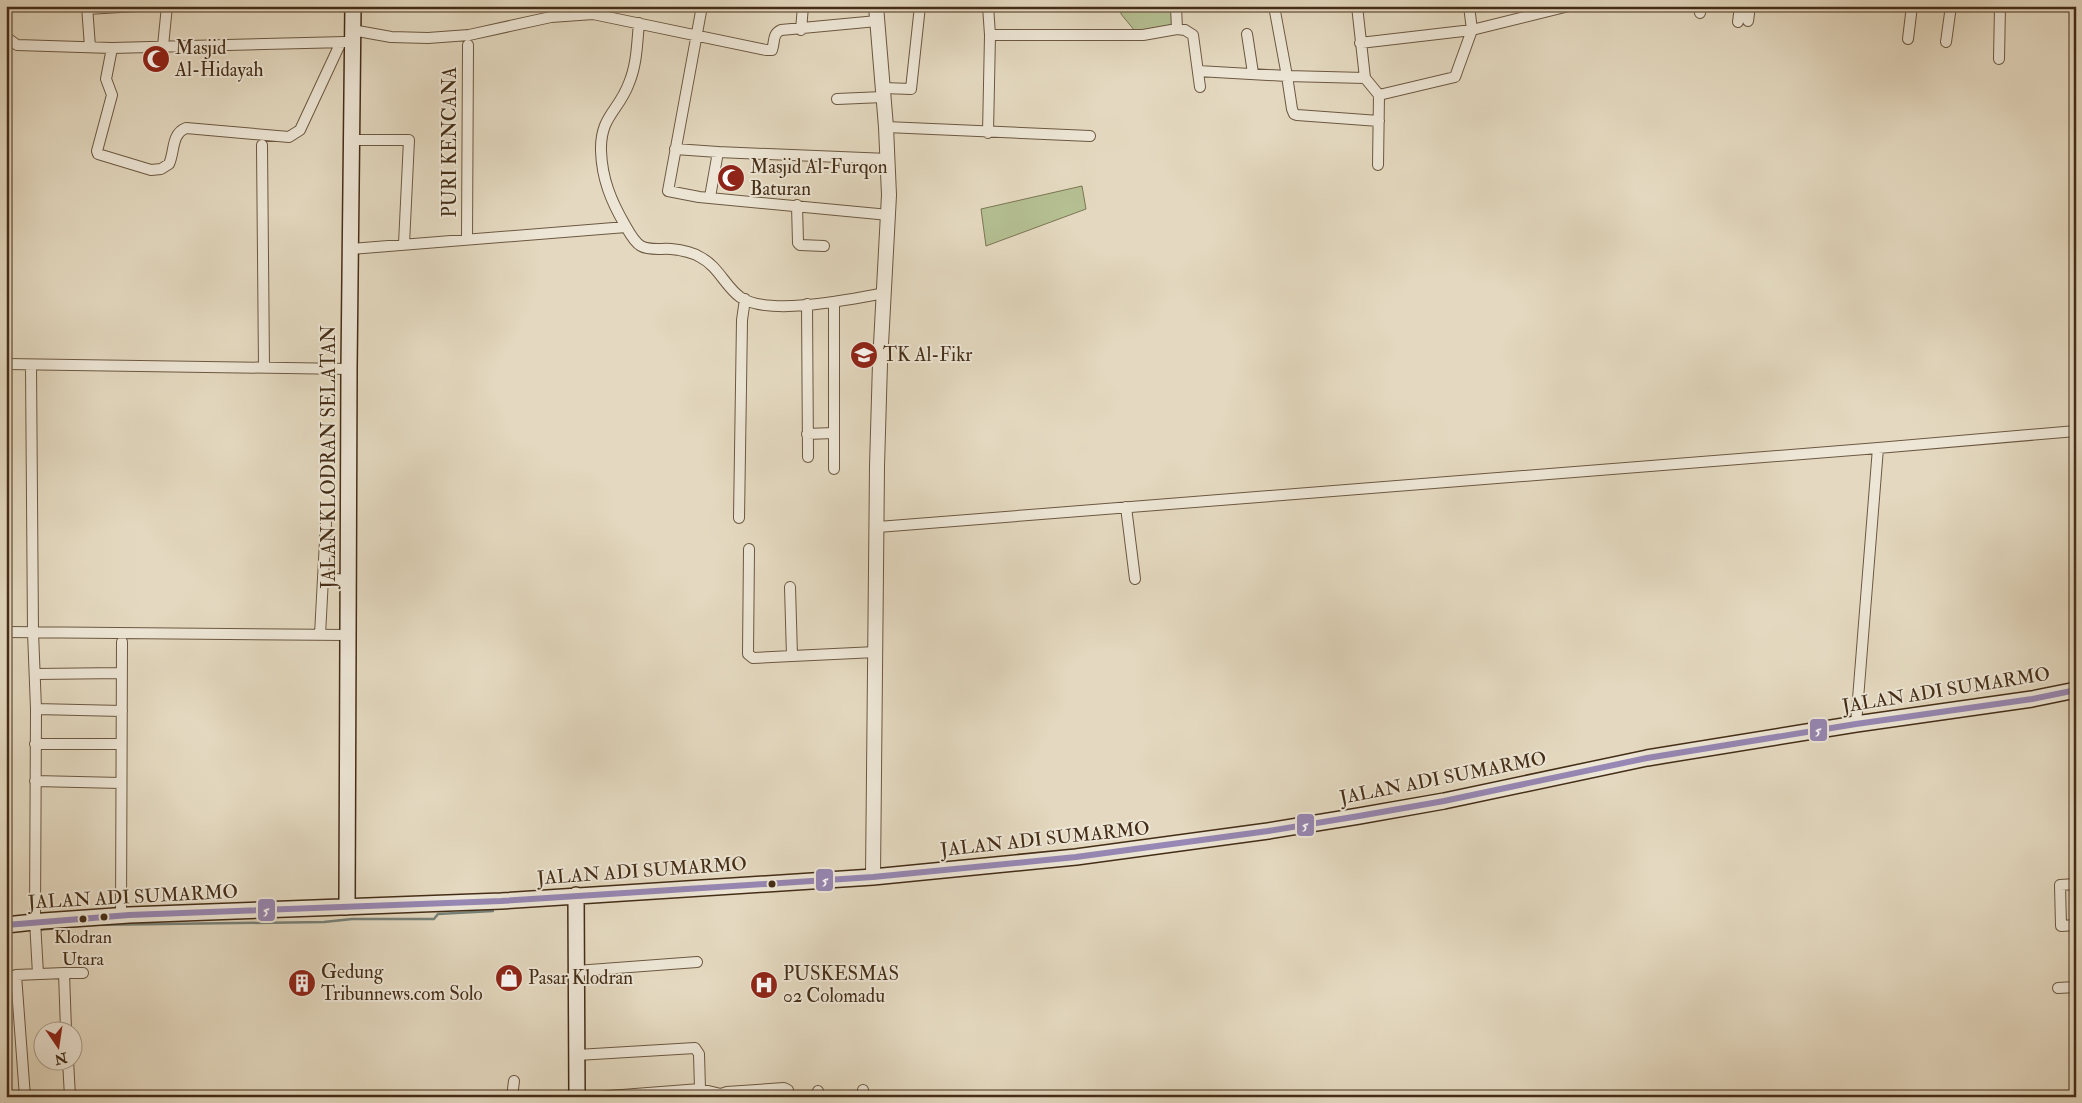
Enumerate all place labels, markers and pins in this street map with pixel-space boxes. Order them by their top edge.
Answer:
place label: Masjid Al-Hidayah [174,36,264,82]
mosque icon: Masjid Al-Hidayah [141,44,171,74]
place label: Masjid Al-Furqon Baturan [750,155,888,201]
mosque icon: Masjid Al-Furqon Baturan [716,163,746,193]
school or university icon: TK Al-Fikr [849,340,879,370]
place label: TK Al-Fikr [883,343,972,367]
unlabelled marker [767,879,777,889]
unlabelled marker [99,912,109,922]
marker: Klodran Utara [78,914,88,924]
place label: Klodran Utara [54,926,112,971]
place label: Gedung Tribunnews.com Solo [321,960,483,1006]
place label: PUSKESMAS 02 Colomadu [783,962,899,1008]
shop icon: Pasar Klodran [494,963,524,993]
place label: Pasar Klodran [528,966,633,990]
building icon: Gedung Tribunnews.com Solo [287,968,317,998]
hospital icon: PUSKESMAS 02 Colomadu [749,970,779,1000]

